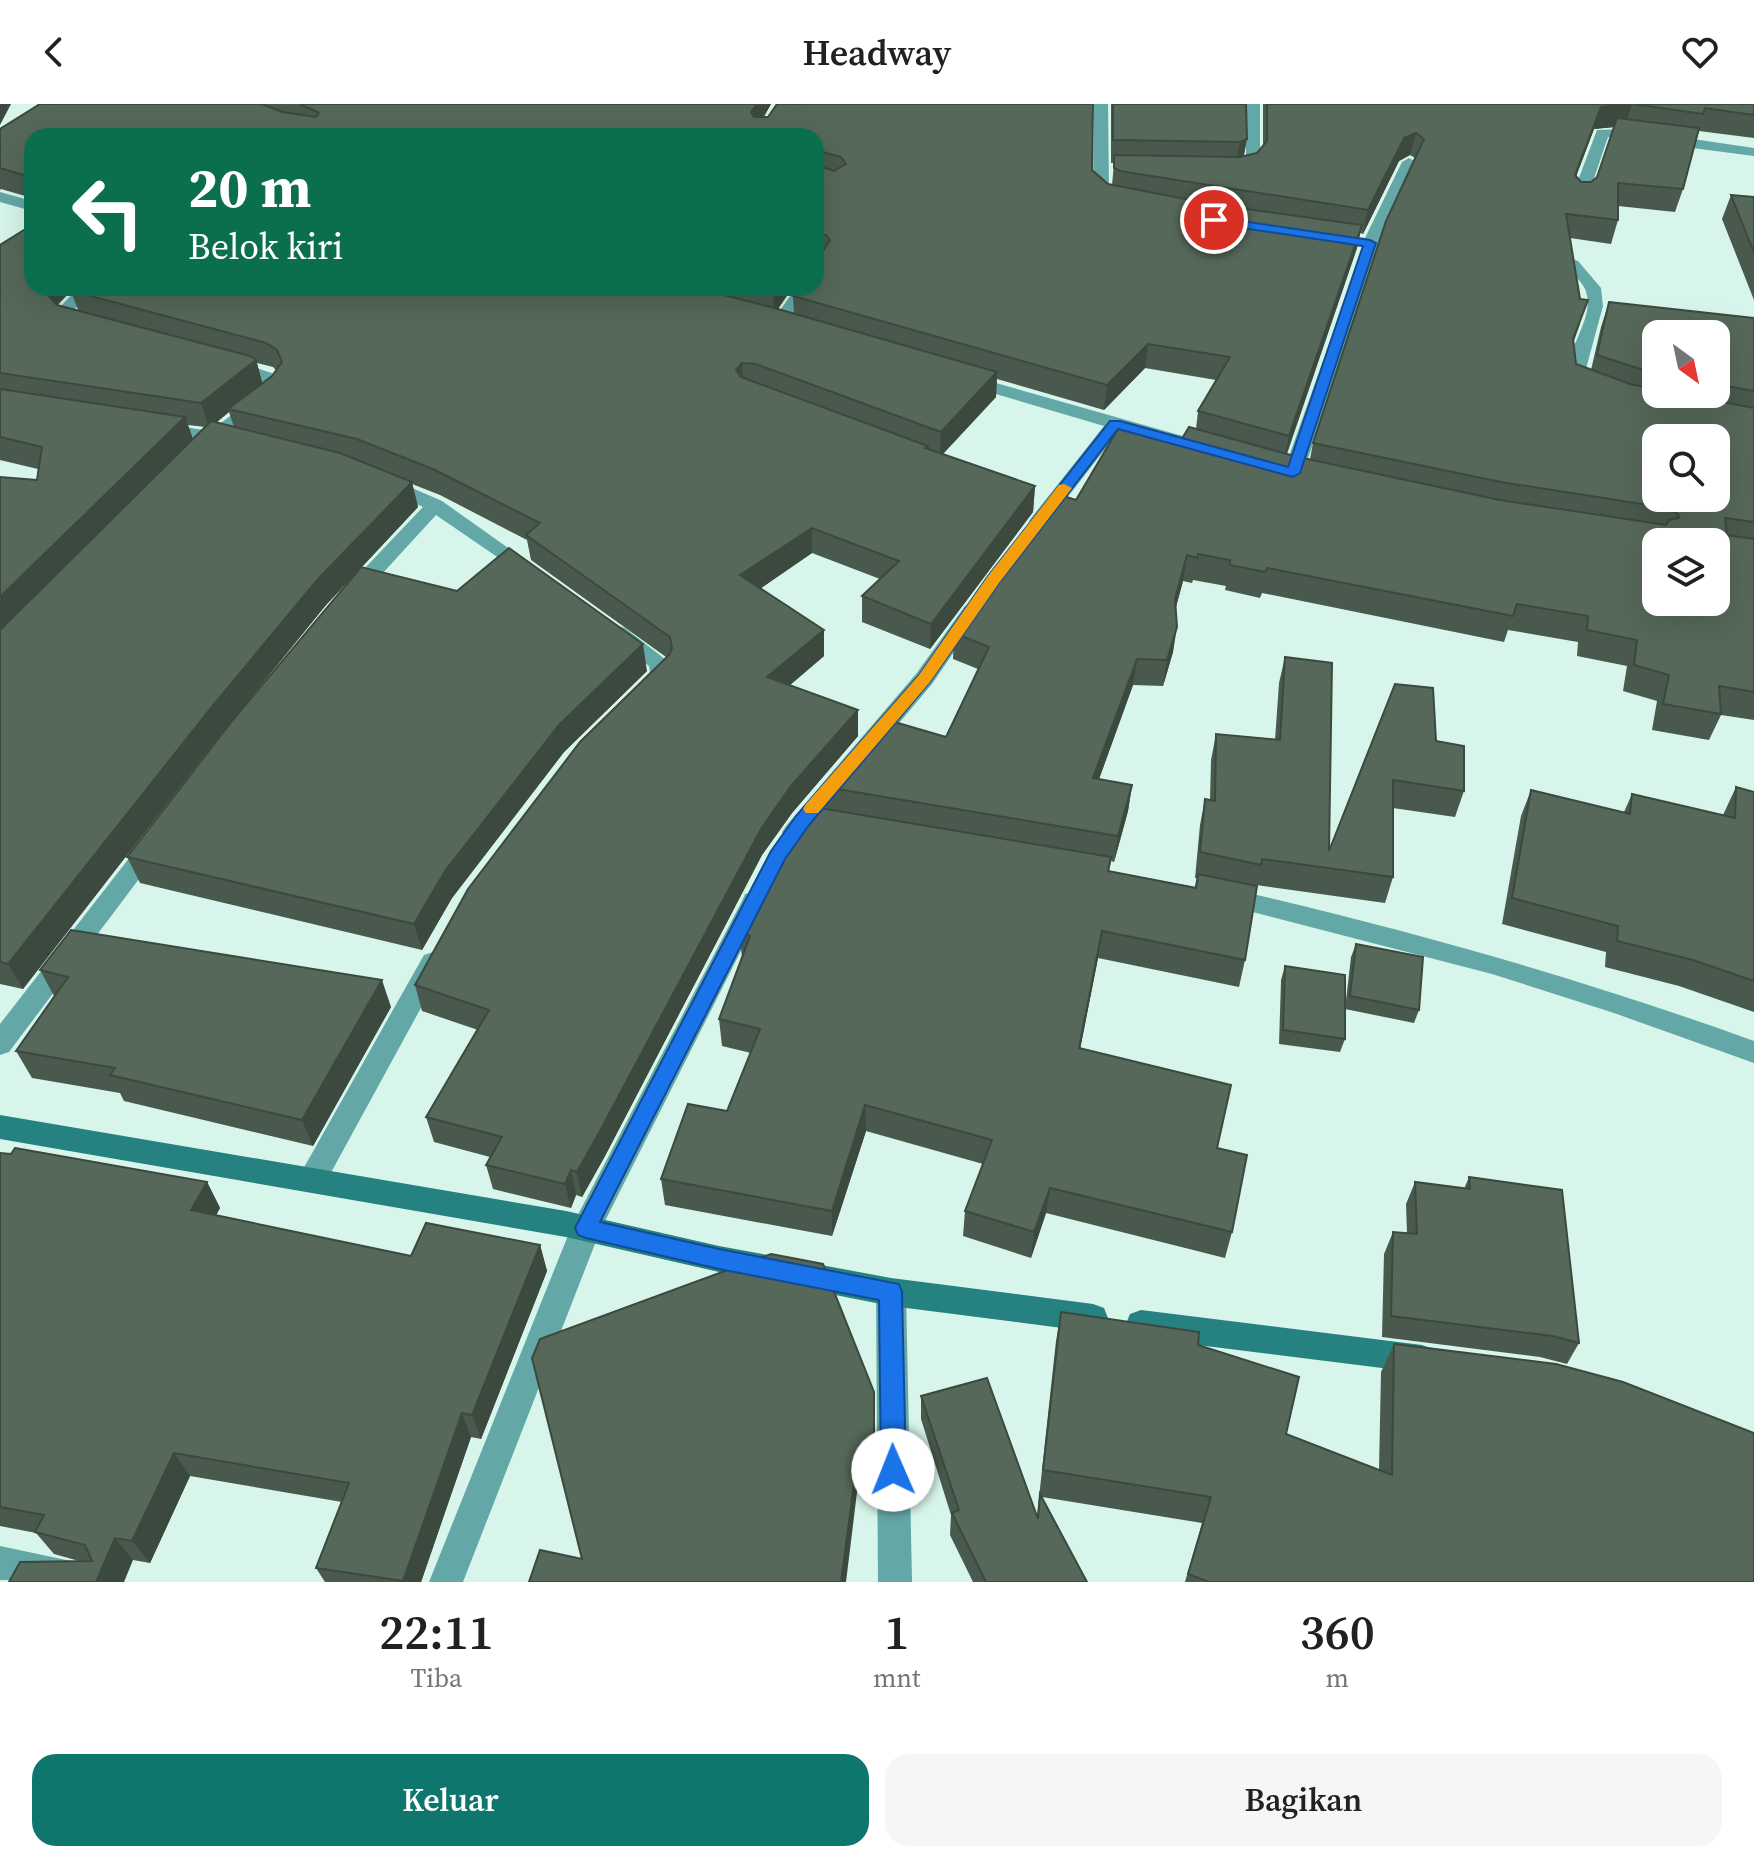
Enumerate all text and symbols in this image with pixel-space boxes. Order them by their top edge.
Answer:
text: Headway [803,28,951,77]
icon: back [32,30,76,74]
icon: heart [1678,30,1722,74]
text: 20 m [188,149,311,226]
icon: left [56,160,160,264]
pin [1180,186,1248,254]
icon: arrive [1192,198,1236,242]
text: Belok kiri [188,222,343,271]
north arrow [1642,320,1730,408]
map controls [1642,320,1730,616]
button: search [1642,424,1730,512]
button: layers [1642,528,1730,616]
position arrow [851,1428,935,1512]
text: 22:11 [379,1599,494,1665]
text: 1 [884,1599,909,1665]
text: 360 [1300,1599,1375,1665]
text: Tiba [411,1660,462,1696]
text: mnt [873,1660,920,1696]
text: m [1325,1660,1349,1696]
button: Keluar [32,1754,869,1846]
button: Bagikan [885,1754,1722,1846]

